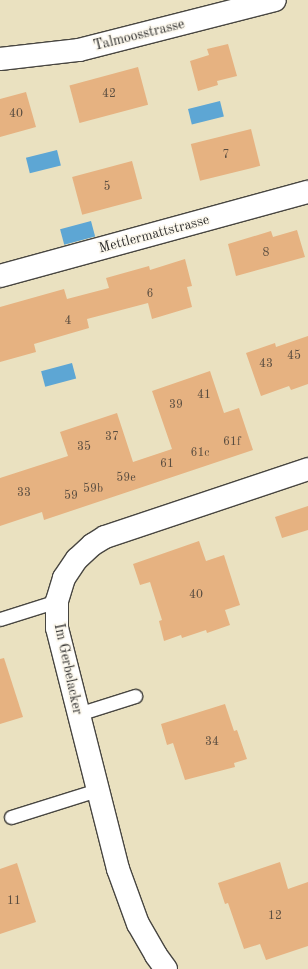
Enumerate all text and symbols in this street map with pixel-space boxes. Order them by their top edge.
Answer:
street label: Talmoosstrasse [92,16,186,54]
house number: 42 [102,88,116,102]
house number: 40 [9,108,23,122]
house number: 7 [223,149,229,163]
house number: 5 [104,181,110,195]
street label: Mettlermattstrasse [97,211,211,257]
house number: 8 [263,247,269,261]
house number: 6 [147,288,153,302]
house number: 4 [65,315,71,329]
house number: 45 [287,350,301,364]
house number: 43 [259,358,273,372]
house number: 41 [197,389,211,403]
house number: 39 [169,399,183,413]
house number: 37 [105,431,119,445]
house number: 61f [223,436,241,450]
house number: 35 [77,441,91,455]
house number: 61c [190,447,210,461]
house number: 61 [160,458,174,472]
house number: 59e [116,472,136,486]
house number: 59b [83,483,103,497]
house number: 33 [17,487,31,501]
house number: 59 [64,490,78,504]
house number: 40 [189,589,203,603]
street label: Im Gerbelacker [50,622,86,716]
house number: 34 [205,736,219,750]
house number: 11 [7,895,21,909]
house number: 12 [268,910,282,924]

